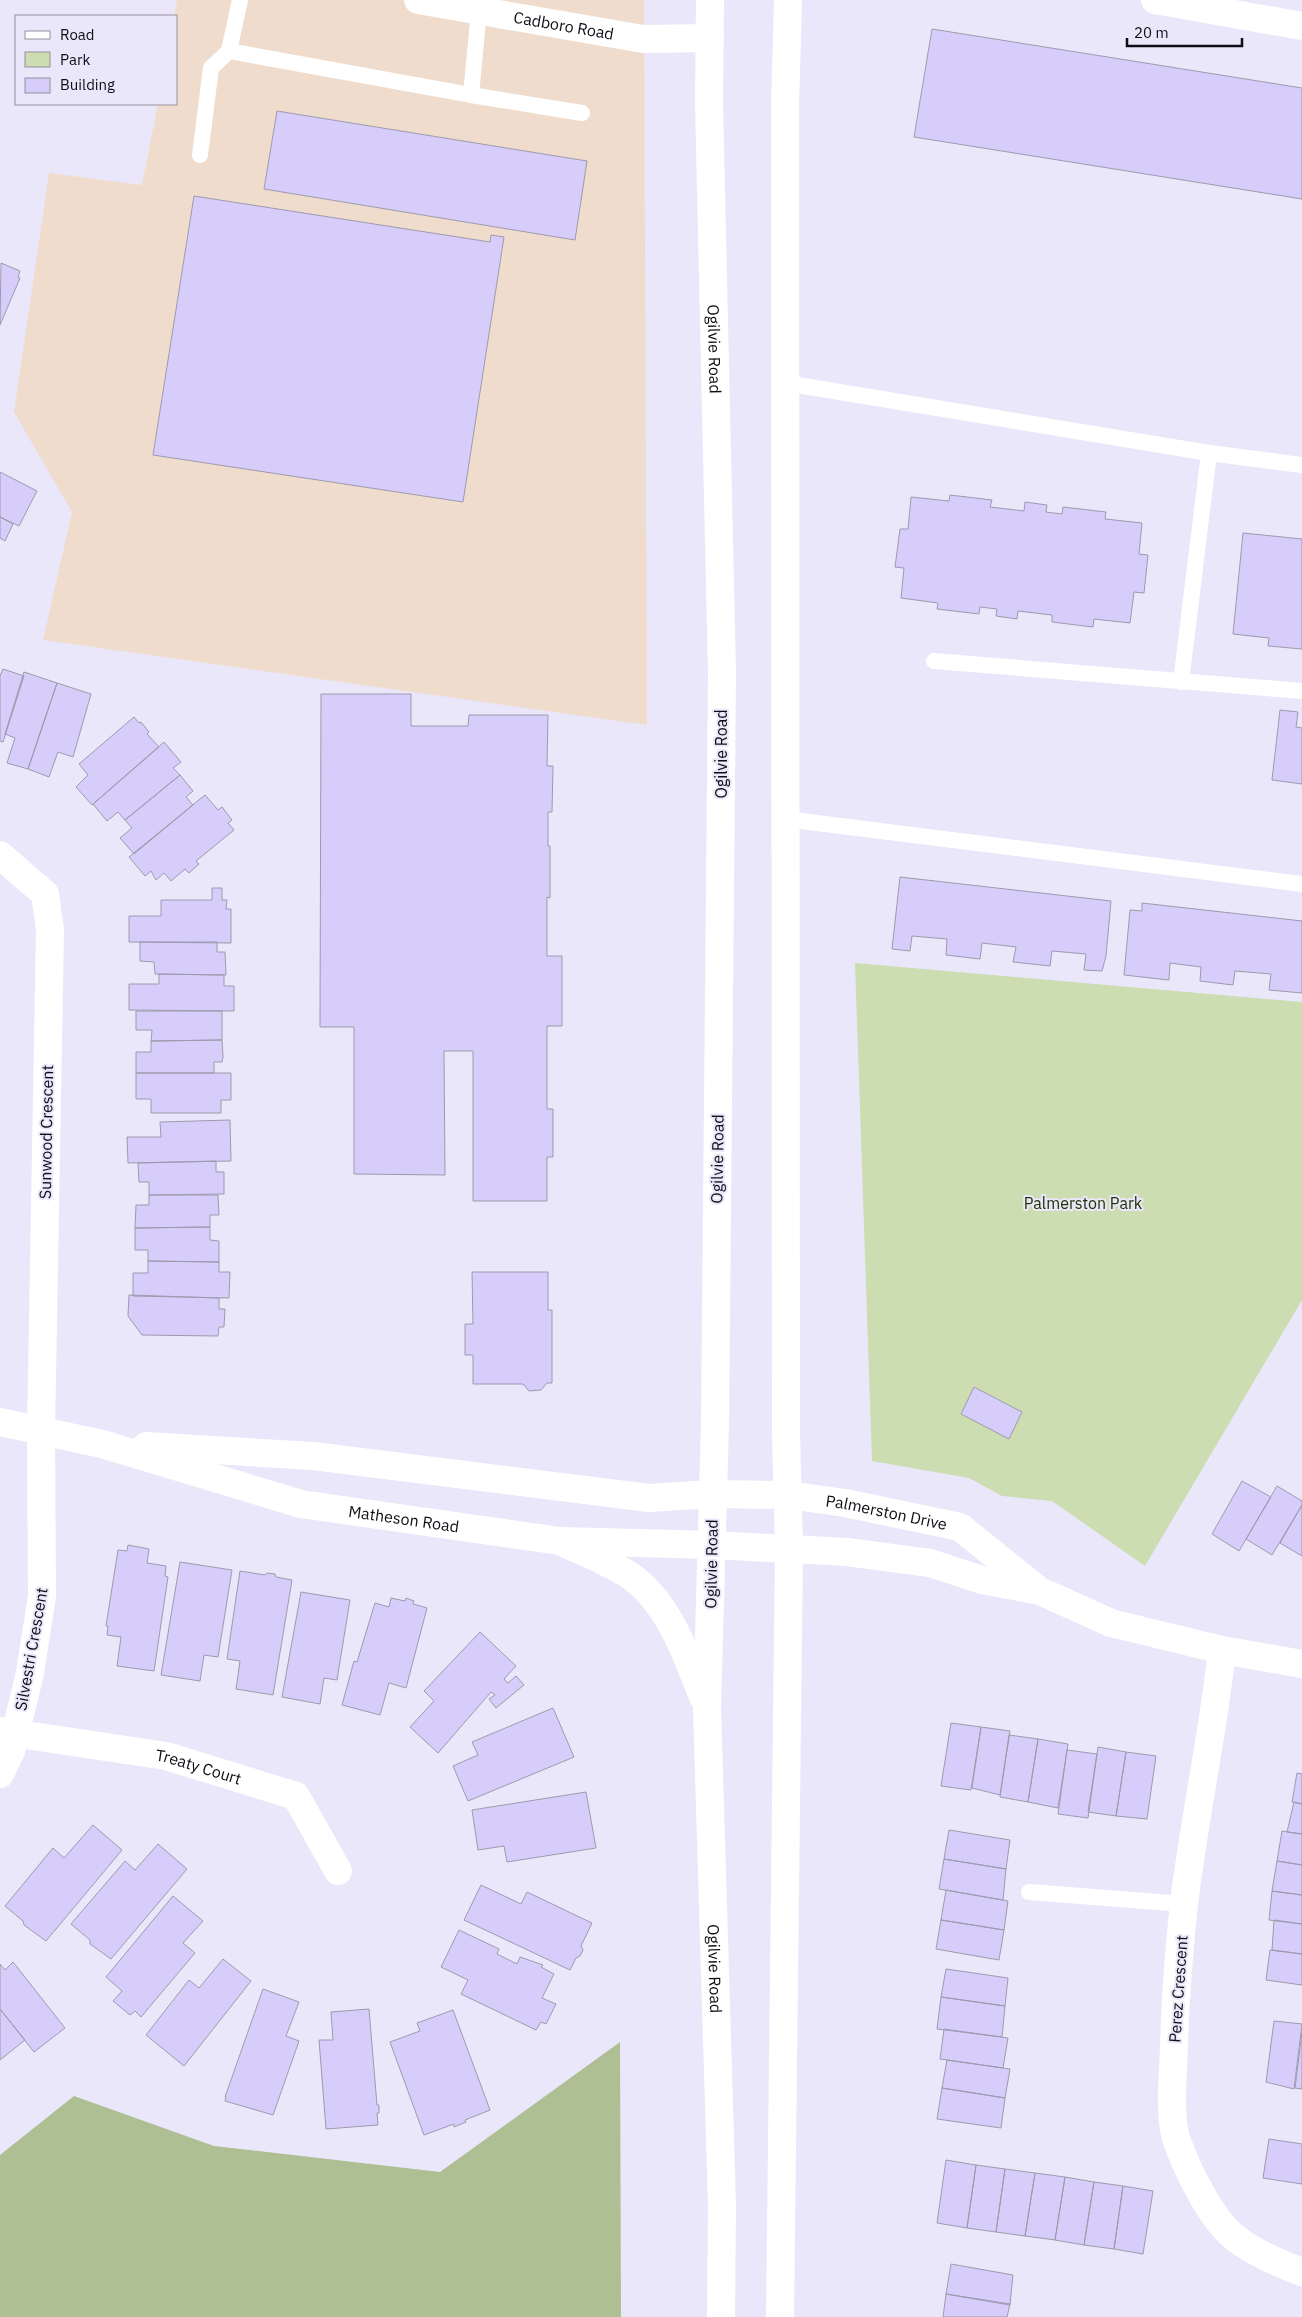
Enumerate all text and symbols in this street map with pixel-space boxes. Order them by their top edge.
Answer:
street label: Cadboro Road [512,7,615,44]
legend [15,15,178,105]
scale bar [1127,15,1242,47]
text: 20 m [1134,23,1169,42]
text: Road [60,25,95,44]
text: Park [60,50,90,69]
text: Building [60,75,115,94]
street label: Ogilvie Road [704,304,726,394]
street label: Ogilvie Road [711,709,731,799]
street label: Sunwood Crescent [35,1065,57,1199]
street label: Ogilvie Road [706,1114,728,1204]
park label: Palmerston Park [1024,1193,1143,1213]
street label: Palmerston Drive [825,1490,949,1534]
street label: Matheson Road [347,1501,460,1536]
street label: Ogilvie Road [700,1519,722,1609]
street label: Silvestri Crescent [10,1586,52,1712]
street label: Treaty Court [154,1745,244,1789]
street label: Ogilvie Road [704,1924,726,2014]
street label: Perez Crescent [1164,1935,1192,2043]

